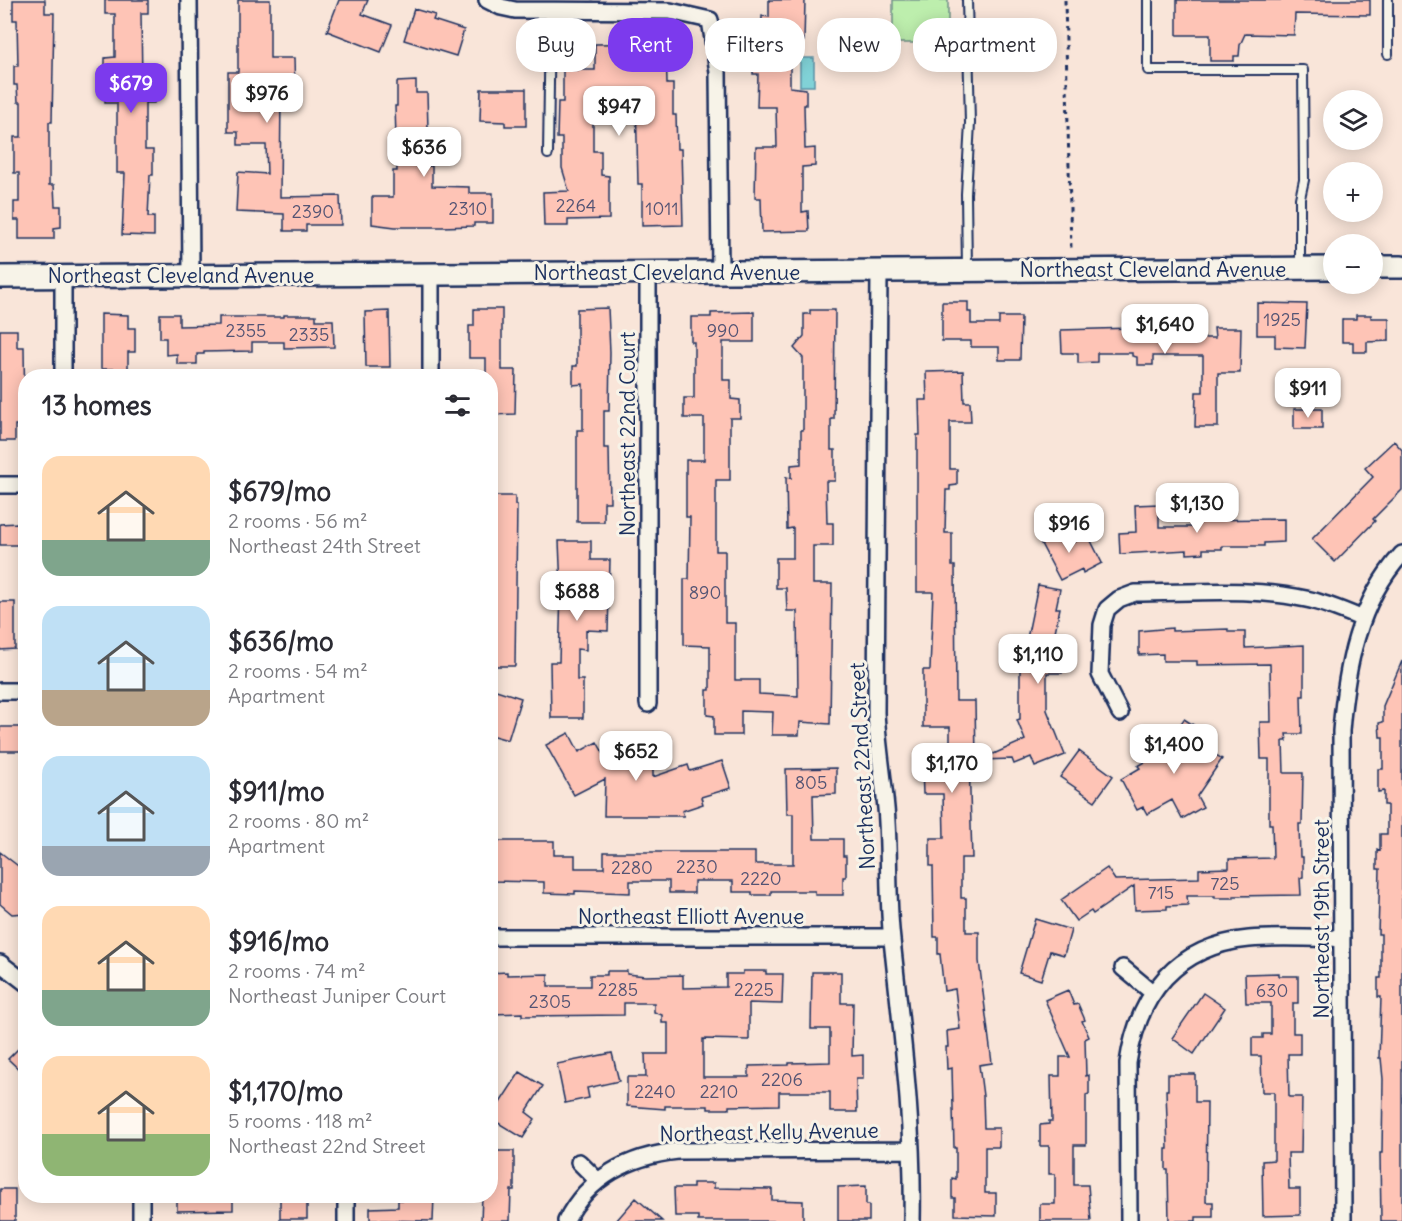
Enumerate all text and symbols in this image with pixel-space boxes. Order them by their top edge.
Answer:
chip: Buy [516,18,596,72]
chip: Rent [608,18,693,72]
chip: Filters [705,18,805,72]
chip: New [817,18,901,72]
chip: Apartment [913,18,1057,72]
pin: $679 [95,63,167,114]
text: $679 [109,70,153,95]
pin: $976 [231,73,303,124]
text: $976 [245,80,289,105]
pin: $947 [583,86,655,137]
map controls [1323,90,1383,294]
button: layers [1323,90,1383,150]
text: $947 [597,93,641,118]
pin: $636 [388,127,460,178]
text: $636 [401,134,447,159]
button: + [1323,162,1383,222]
house number: 2264 [556,194,596,217]
house number: 2310 [449,197,487,220]
house number: 1011 [645,197,679,220]
house number: 2390 [292,200,334,223]
button: − [1323,234,1383,294]
street label: Northeast Cleveland Avenue [1020,256,1286,283]
street label: Northeast Cleveland Avenue [534,259,800,286]
street label: Northeast Cleveland Avenue [48,262,314,289]
pin: $1,640 [1116,304,1214,355]
house number: 1925 [1263,308,1301,331]
text: $1,640 [1135,311,1195,336]
house number: 2355 [226,319,266,342]
house number: 990 [707,319,739,342]
house number: 2335 [289,323,329,346]
street label: Northeast 22nd Court [614,332,641,536]
pin: $911 [1272,368,1344,419]
text: $911 [1289,375,1327,400]
text: 13 homes [42,389,152,422]
icon: filters [441,389,474,422]
text: $679/mo [228,475,331,508]
icon: home [90,480,162,552]
pin: $1,130 [1148,483,1246,534]
text: $1,130 [1170,490,1224,515]
pin: $916 [1033,503,1105,554]
text: 2 rooms · 56 m² [228,508,368,533]
text: $916 [1048,510,1090,535]
text: Northeast 24th Street [228,533,421,558]
pin: $688 [541,571,613,622]
text: $688 [554,578,600,603]
house number: 890 [689,581,721,604]
text: $636/mo [228,625,334,658]
icon: home [90,630,162,702]
pin: $1,110 [989,634,1087,685]
text: $1,110 [1012,641,1064,666]
text: 2 rooms · 54 m² [228,658,368,683]
street label: Northeast 22nd Street [843,662,881,870]
text: Apartment [228,683,325,708]
pin: $1,400 [1125,724,1223,775]
pin: $652 [600,731,672,782]
text: $1,400 [1144,731,1204,756]
text: $652 [613,738,659,763]
pin: $1,170 [903,743,1001,794]
text: $1,170 [926,750,978,775]
house number: 805 [795,771,827,794]
text: $911/mo [228,775,325,808]
icon: home [90,780,162,852]
text: 2 rooms · 80 m² [228,808,369,833]
street label: Northeast 19th Street [1308,819,1335,1019]
text: Apartment [228,833,325,858]
house number: 2230 [676,855,718,878]
house number: 2280 [611,856,653,879]
house number: 2220 [740,867,782,890]
house number: 725 [1210,872,1240,895]
house number: 715 [1148,881,1174,904]
street label: Northeast Elliott Avenue [578,903,804,930]
text: $916/mo [228,925,329,958]
icon: home [90,930,162,1002]
text: 2 rooms · 74 m² [228,958,365,983]
house number: 2285 [598,978,638,1001]
house number: 2225 [734,978,774,1001]
house number: 630 [1256,979,1288,1002]
text: Northeast Juniper Court [228,983,446,1008]
house number: 2305 [529,990,571,1013]
house number: 2206 [761,1068,803,1091]
text: $1,170/mo [228,1075,343,1108]
icon: home [90,1080,162,1152]
house number: 2240 [634,1080,676,1103]
house number: 2210 [700,1080,738,1103]
text: 5 rooms · 118 m² [228,1108,373,1133]
street label: Northeast Kelly Avenue [659,1117,879,1147]
text: Northeast 22nd Street [228,1133,426,1158]

